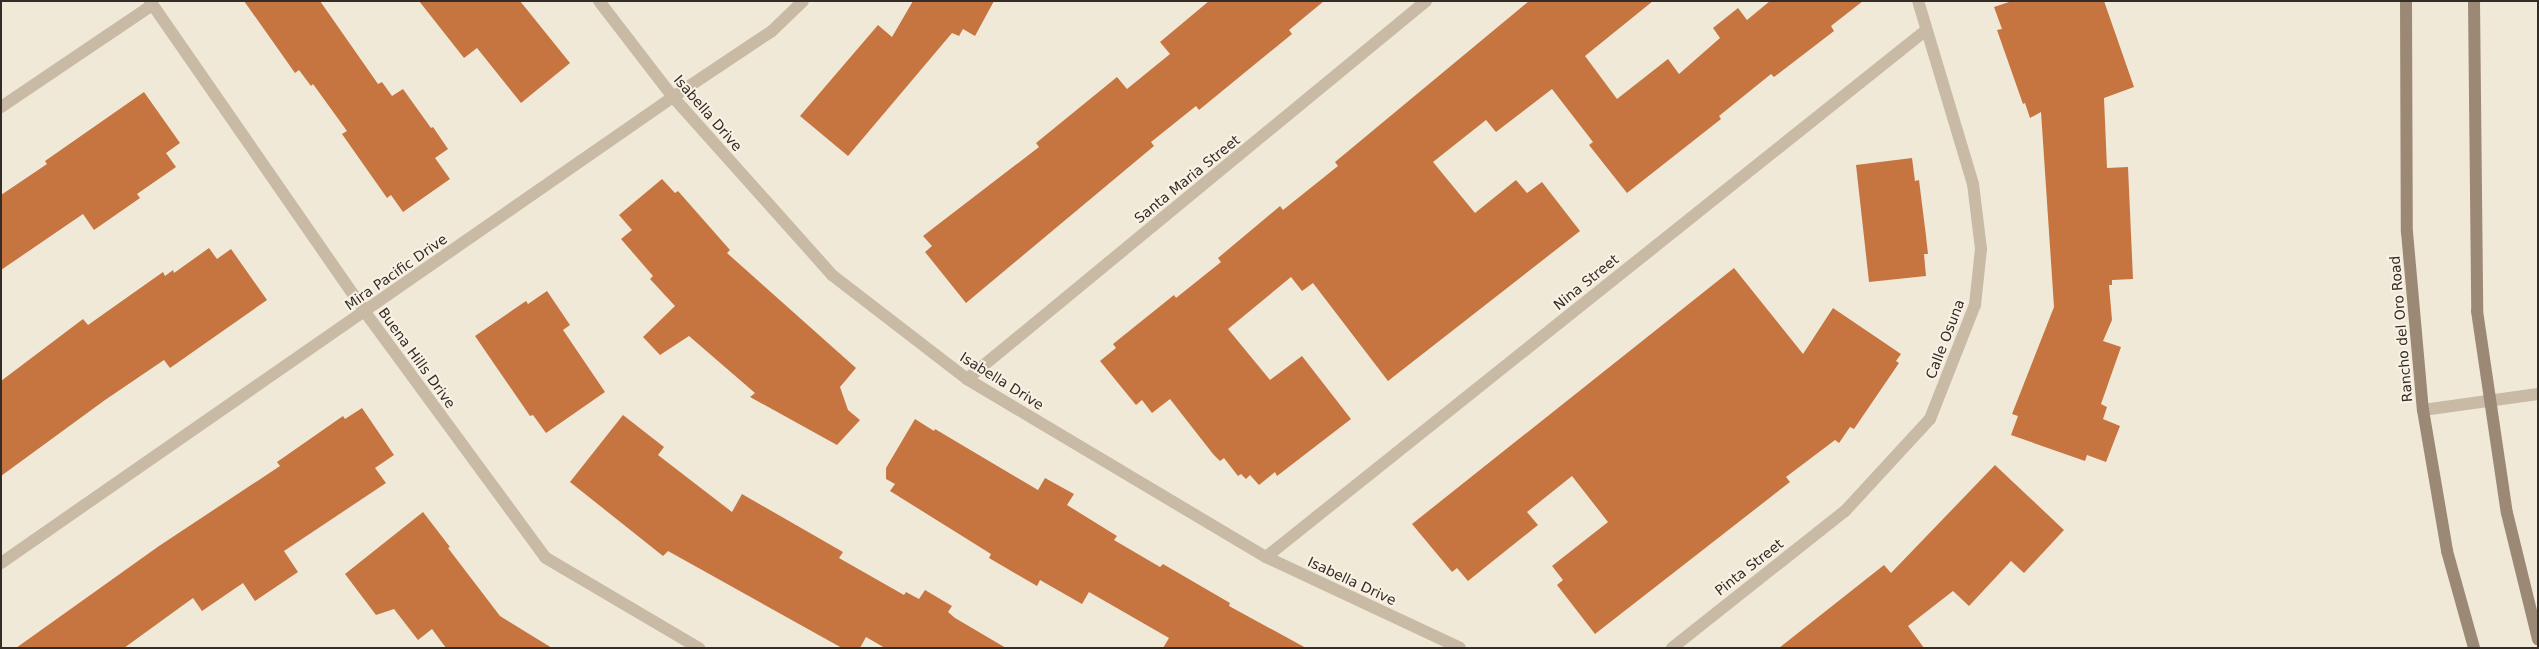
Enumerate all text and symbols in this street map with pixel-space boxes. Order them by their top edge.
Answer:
street label: Isabella Drive [670,71,746,155]
street label: Santa Maria Street [1131,131,1243,227]
street label: Mira Pacific Drive [342,230,450,314]
street label: Nina Street [1550,251,1622,313]
street label: Rancho del Oro Road [2386,255,2416,403]
street label: Calle Osuna [1922,297,1968,381]
street label: Buena Hills Drive [375,304,459,412]
street label: Isabella Drive [957,349,1047,413]
street label: Pinta Street [1712,535,1786,599]
street label: Isabella Drive [1305,553,1399,609]

